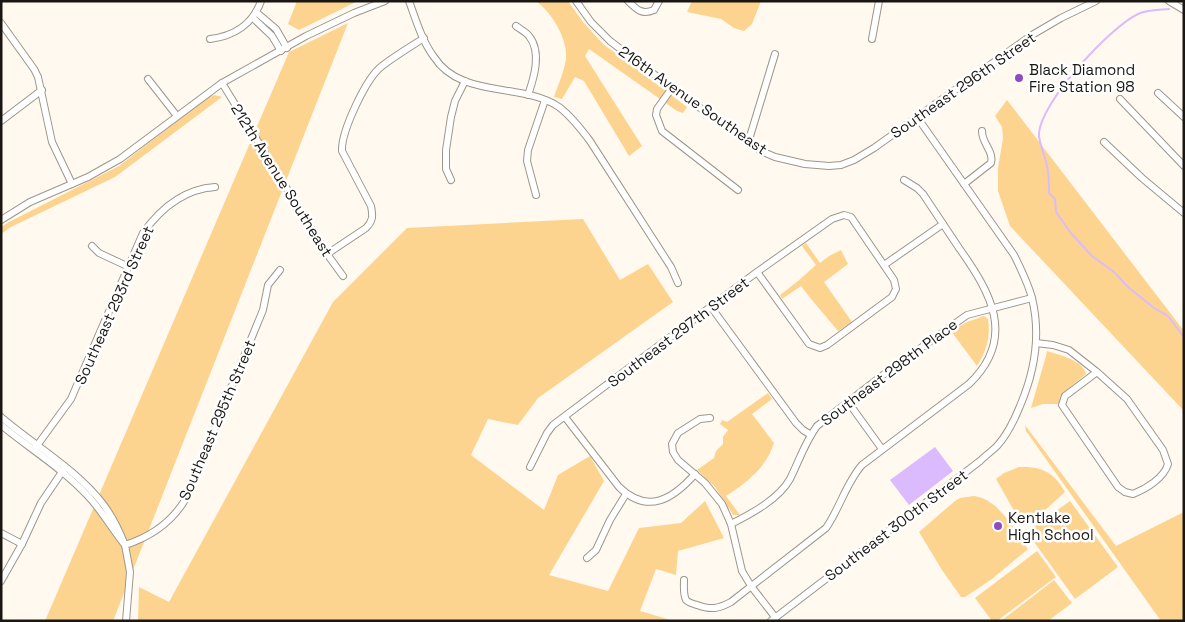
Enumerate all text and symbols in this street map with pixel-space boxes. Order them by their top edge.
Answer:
street label: Southeast 296th Street [887,28,1039,142]
street label: 216th Avenue Southeast [615,41,771,159]
place label: Black Diamond Fire Station 98 [1029,60,1135,96]
marker: Black Diamond Fire Station 98 [1013,72,1025,84]
street label: 212th Avenue Southeast [227,100,337,260]
street label: Southeast 293rd Street [70,223,158,387]
street label: Southeast 297th Street [604,273,752,391]
street label: Southeast 298th Place [817,314,961,430]
street label: Southeast 295th Street [175,337,260,503]
street label: Southeast 300th Street [821,465,971,585]
place label: Kentlake High School [1008,508,1094,544]
marker: Kentlake High School [992,520,1004,532]

